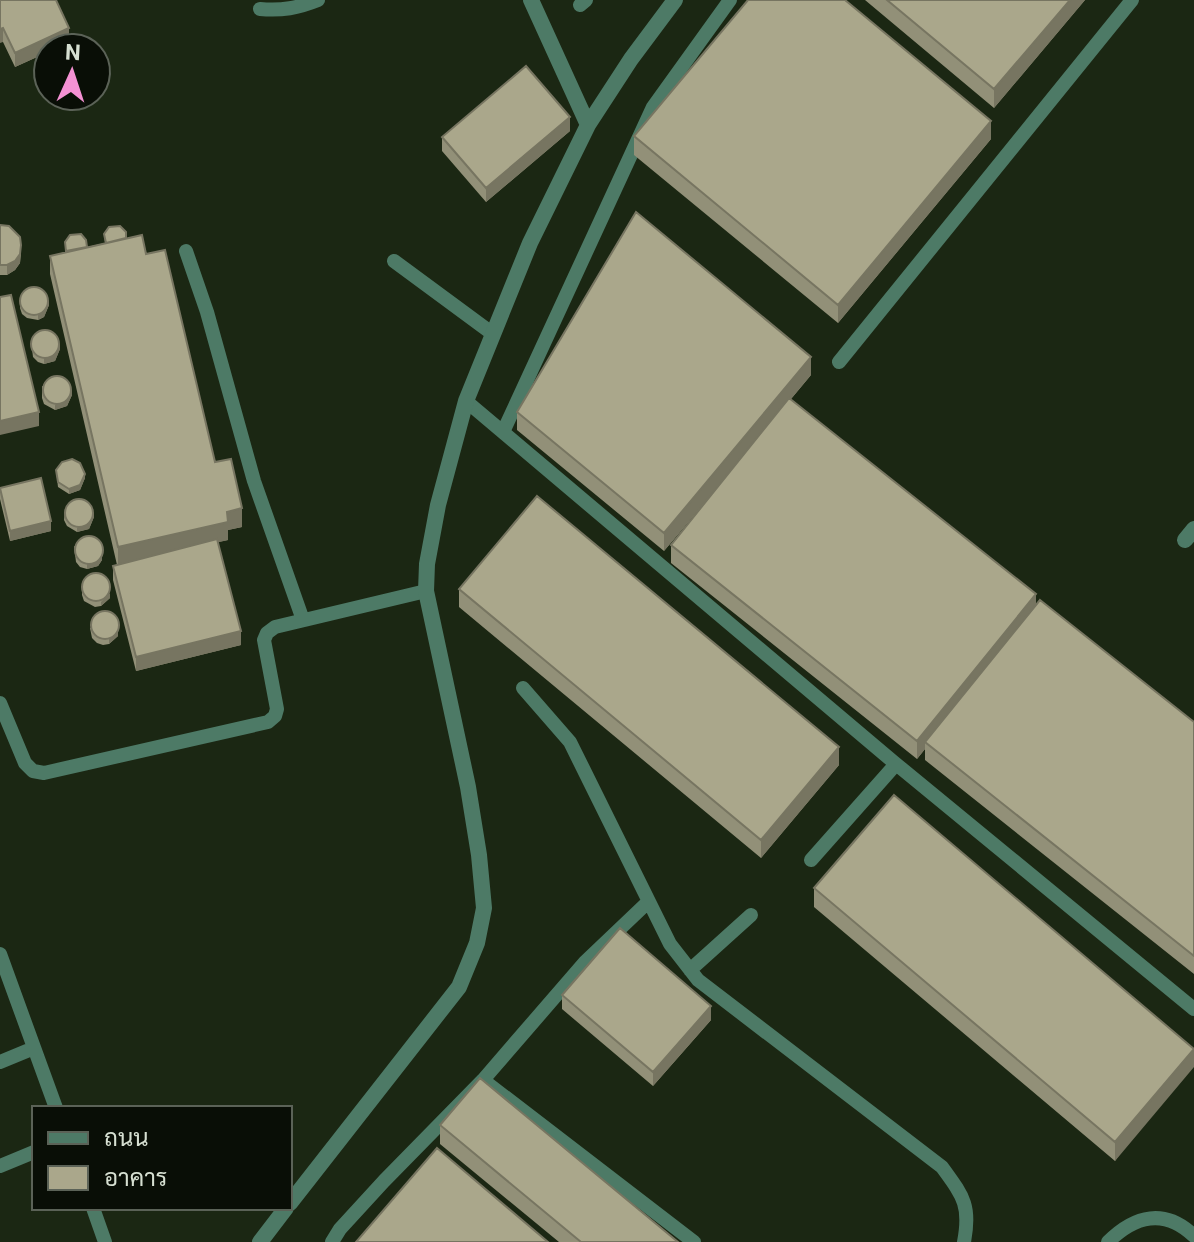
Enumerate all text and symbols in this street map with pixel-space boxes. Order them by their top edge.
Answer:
north arrow [32,32,112,112]
text: N [65,40,81,65]
legend [32,1106,292,1210]
text: ถนน [104,1124,149,1152]
text: อาคาร [104,1164,167,1192]

